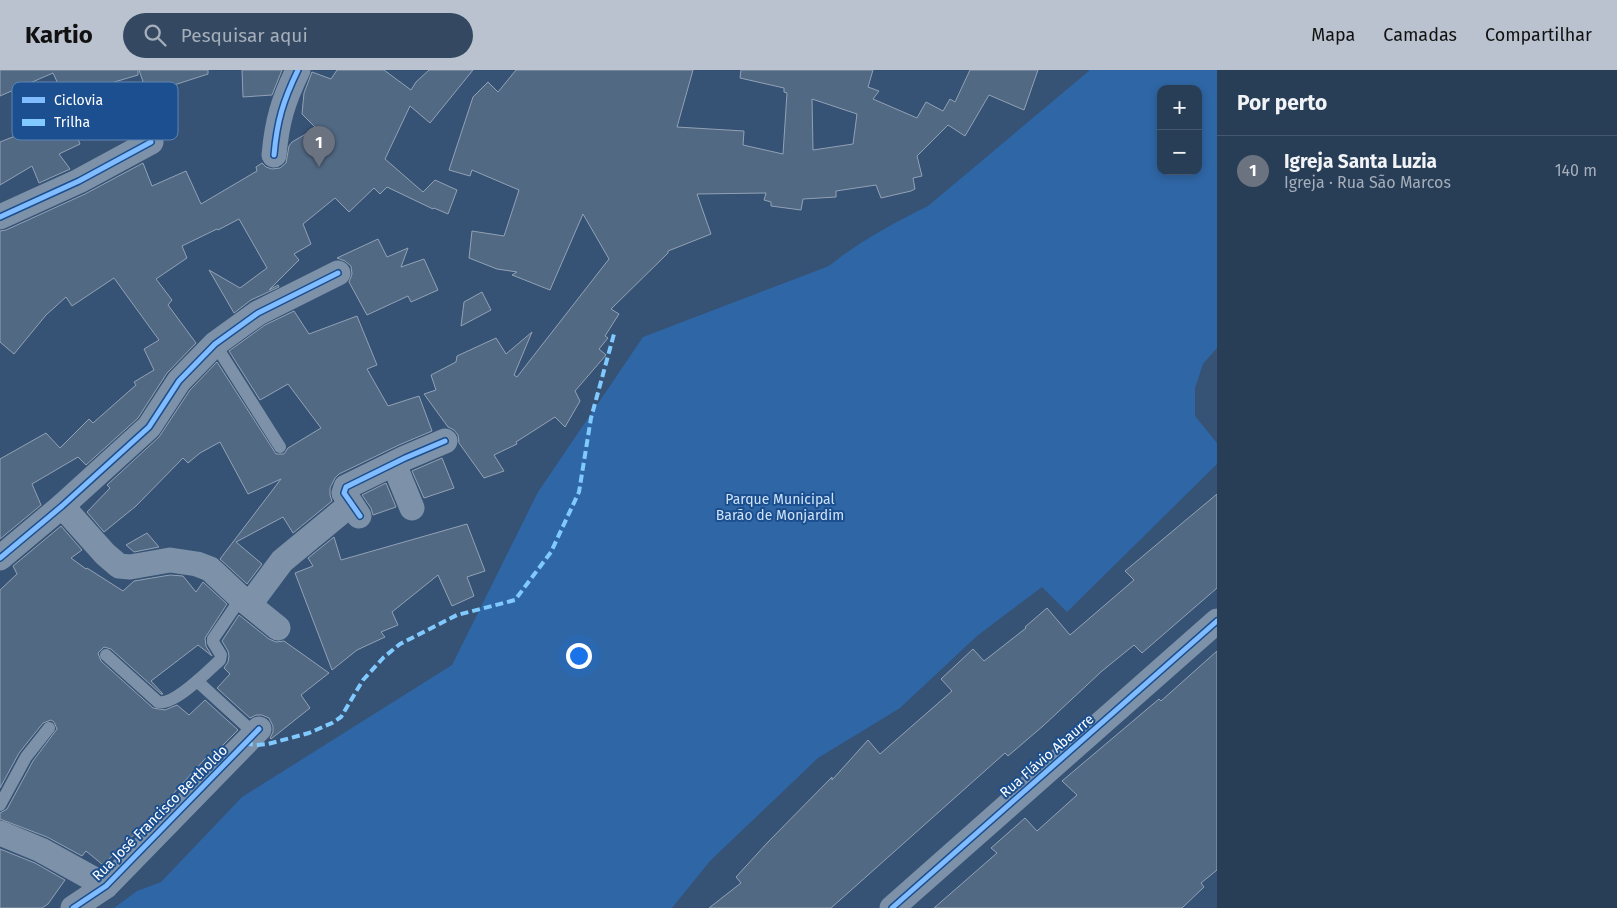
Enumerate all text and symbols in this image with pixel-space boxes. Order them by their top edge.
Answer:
search box [123,13,473,58]
text: Kartio [25,21,93,49]
icon: search [141,21,169,49]
text: Pesquisar aqui [181,24,308,47]
text: Mapa [1311,24,1355,46]
text: Camadas [1383,24,1457,46]
text: Compartilhar [1485,24,1592,46]
legend [12,82,178,140]
map controls [1157,85,1202,175]
button: + [1157,85,1202,130]
text: Por perto [1237,90,1327,116]
text: Ciclovia [54,92,103,109]
text: Trilha [54,114,90,131]
pin: 1 [303,126,335,167]
button: − [1157,130,1202,175]
text: Igreja Santa Luzia [1284,150,1437,173]
text: 1 [1249,161,1257,180]
text: 140 m [1555,161,1597,180]
text: Igreja · Rua São Marcos [1284,173,1451,192]
park label: Parque Municipal Barão de Monjardim [716,491,844,524]
your location [566,643,592,669]
street label: Rua Flávio Abaurre [997,711,1097,801]
street label: Rua José Francisco Bertholdo [89,742,231,884]

